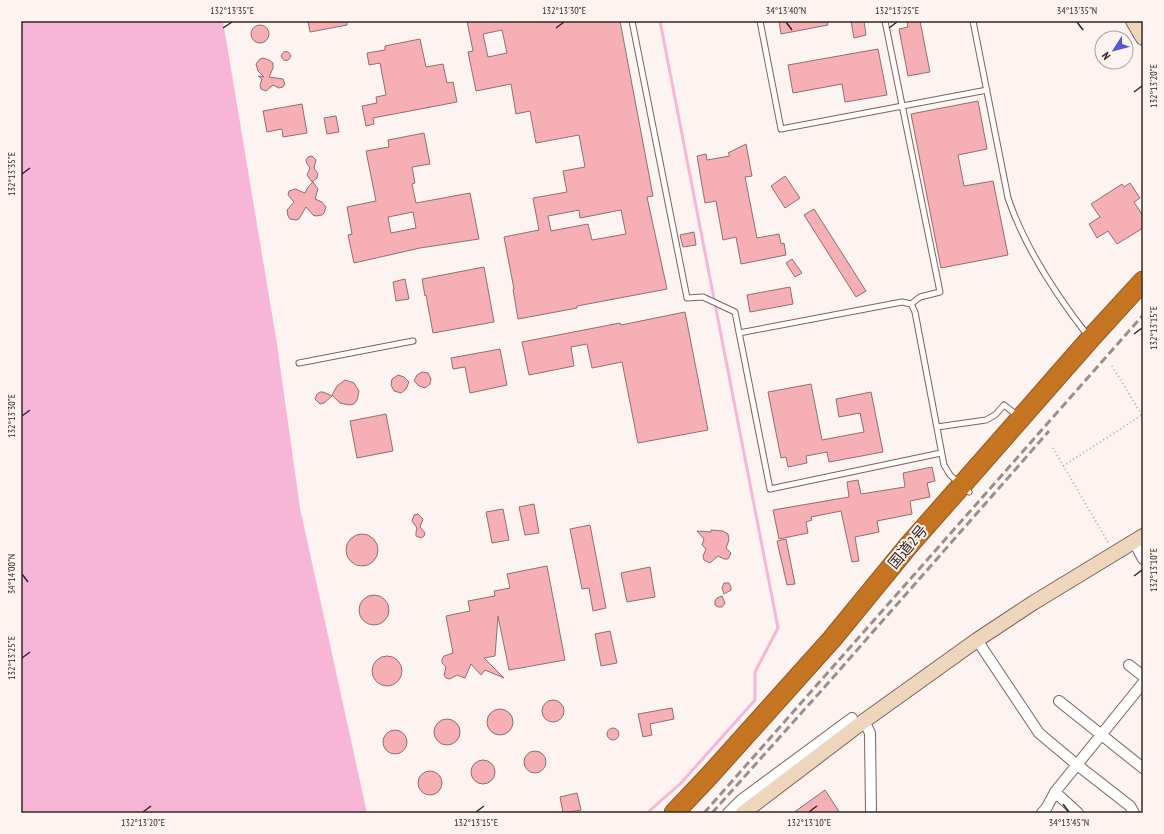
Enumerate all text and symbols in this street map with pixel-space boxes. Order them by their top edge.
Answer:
text: 132°13'35"E [210,4,254,17]
text: 132°13'30"E [542,4,586,17]
text: 34°13'40"N [766,4,806,17]
text: 132°13'25"E [875,4,919,17]
text: 34°13'35"N [1057,4,1097,17]
north arrow [1094,30,1134,70]
text: N [1098,49,1113,62]
text: 132°13'20"E [1147,64,1160,108]
text: 132°13'35"E [5,152,18,196]
text: 132°13'15"E [1147,306,1160,350]
text: 132°13'30"E [5,394,18,438]
street label: 国道2号 [884,521,932,573]
text: 132°13'10"E [1147,548,1160,592]
text: 34°14'00"N [5,554,18,594]
text: 132°13'25"E [5,636,18,680]
text: 132°13'20"E [121,816,165,829]
text: 132°13'15"E [454,816,498,829]
text: 132°13'10"E [787,816,831,829]
text: 34°13'45"N [1049,816,1089,829]

